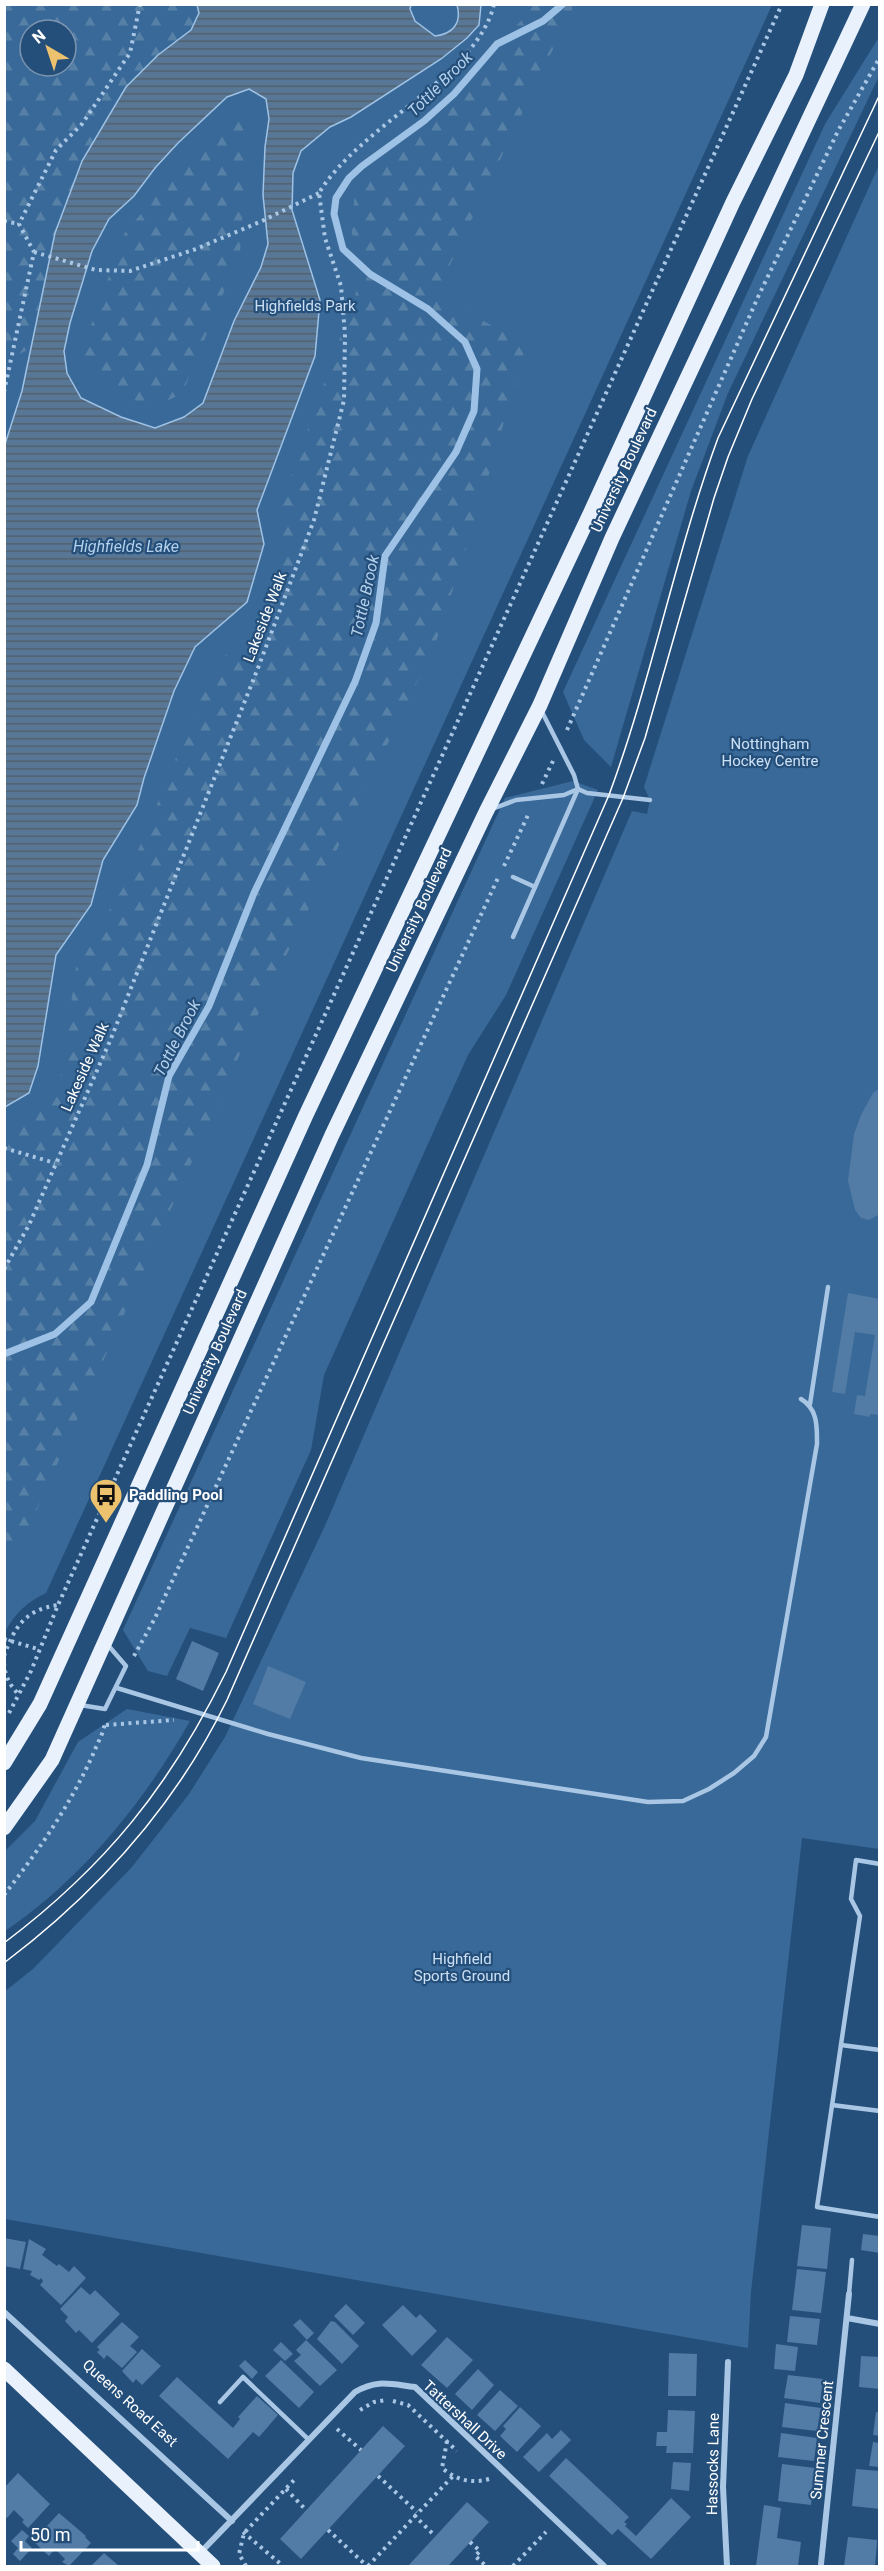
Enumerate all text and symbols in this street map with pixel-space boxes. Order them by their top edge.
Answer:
north arrow [18,18,78,78]
text: N [29,26,49,48]
water label: Tottle Brook [404,47,477,120]
park label: Highfields Park [254,297,356,315]
street label: University Boulevard [587,405,661,535]
water label: Highfields Lake [73,537,179,556]
water label: Tottle Brook [347,552,383,639]
street label: Lakeside Walk [239,569,291,665]
park label: Nottingham Hockey Centre [721,735,819,770]
street label: University Boulevard [382,845,456,975]
water label: Tottle Brook [150,995,205,1080]
street label: Lakeside Walk [57,1019,113,1114]
street label: University Boulevard [179,1287,251,1417]
bus stop icon: Paddling Pool [88,1477,124,1524]
place label: Paddling Pool [129,1486,223,1504]
park label: Highfield Sports Ground [414,1950,510,1985]
street label: Queens Road East [79,2356,181,2450]
street label: Tattershall Drive [419,2377,511,2463]
street label: Summer Crescent [807,2379,837,2500]
street label: Hassocks Lane [703,2413,723,2515]
scale bar [21,2514,198,2552]
text: 50 m [30,2524,70,2545]

